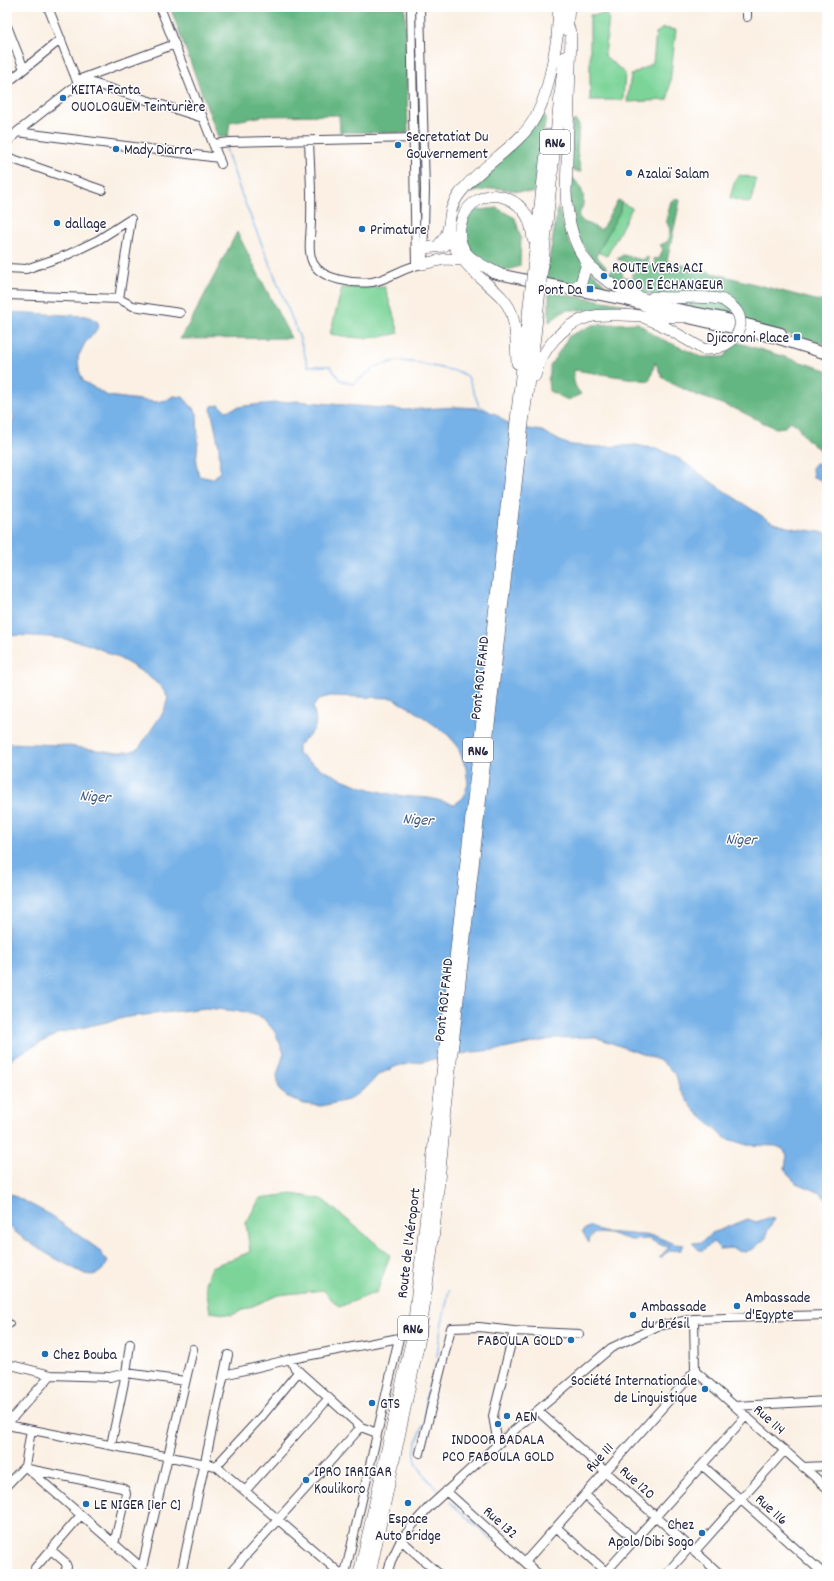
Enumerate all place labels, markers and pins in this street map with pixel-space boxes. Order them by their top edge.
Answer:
place label: KEITA Fanta OUOLOGUEM Teinturière [71,80,206,119]
marker: KEITA Fanta OUOLOGUEM Teinturière [58,93,68,103]
place label: Secretatiat Du Gouvernement [406,127,489,166]
place label: Mady Diarra [124,140,193,162]
marker: Secretatiat Du Gouvernement [393,140,403,150]
marker: Mady Diarra [111,144,121,154]
place label: Azalaï Salam [637,164,709,186]
marker: Azalaï Salam [624,168,634,178]
place label: dallage [65,214,107,236]
marker: dallage [52,218,62,228]
place label: Primature [370,220,427,242]
marker: Primature [357,224,367,234]
place label: ROUTE VERS ACI 2000 E ÉCHANGEUR [612,258,723,297]
marker: ROUTE VERS ACI 2000 E ÉCHANGEUR [599,271,609,281]
place label: Pont Da [538,280,583,302]
marker: Pont Da [585,284,595,294]
place label: Djicoroni Place [706,328,789,350]
marker: Djicoroni Place [792,332,802,342]
place label: Ambassade d'Egypte [745,1288,811,1327]
place label: Ambassade du Brésil [641,1297,707,1336]
marker: Ambassade d'Egypte [732,1301,742,1311]
marker: Ambassade du Brésil [628,1310,638,1320]
place label: FABOULA GOLD [477,1331,563,1353]
marker: FABOULA GOLD [566,1335,576,1345]
place label: Chez Bouba [53,1345,118,1367]
marker: Chez Bouba [40,1349,50,1359]
place label: Société Internationale de Linguistique [571,1371,697,1410]
marker: Société Internationale de Linguistique [700,1384,710,1394]
place label: GTS [380,1394,400,1416]
marker: GTS [367,1398,377,1408]
place label: AEN [515,1407,537,1429]
marker: AEN [502,1411,512,1421]
marker: INDOOR BADALA PCO FABOULA GOLD [493,1419,503,1429]
place label: INDOOR BADALA PCO FABOULA GOLD [442,1430,554,1469]
place label: IPRO IRRIGAR Koulikoro [314,1462,392,1501]
marker: IPRO IRRIGAR Koulikoro [301,1475,311,1485]
place label: LE NIGER [1er C] [94,1495,181,1517]
marker: Espace Auto Bridge [403,1498,413,1508]
marker: LE NIGER [1er C] [81,1499,91,1509]
place label: Espace Auto Bridge [375,1509,441,1548]
place label: Chez Apolo/Dibi Sogo [608,1515,694,1554]
marker: Chez Apolo/Dibi Sogo [697,1528,707,1538]

